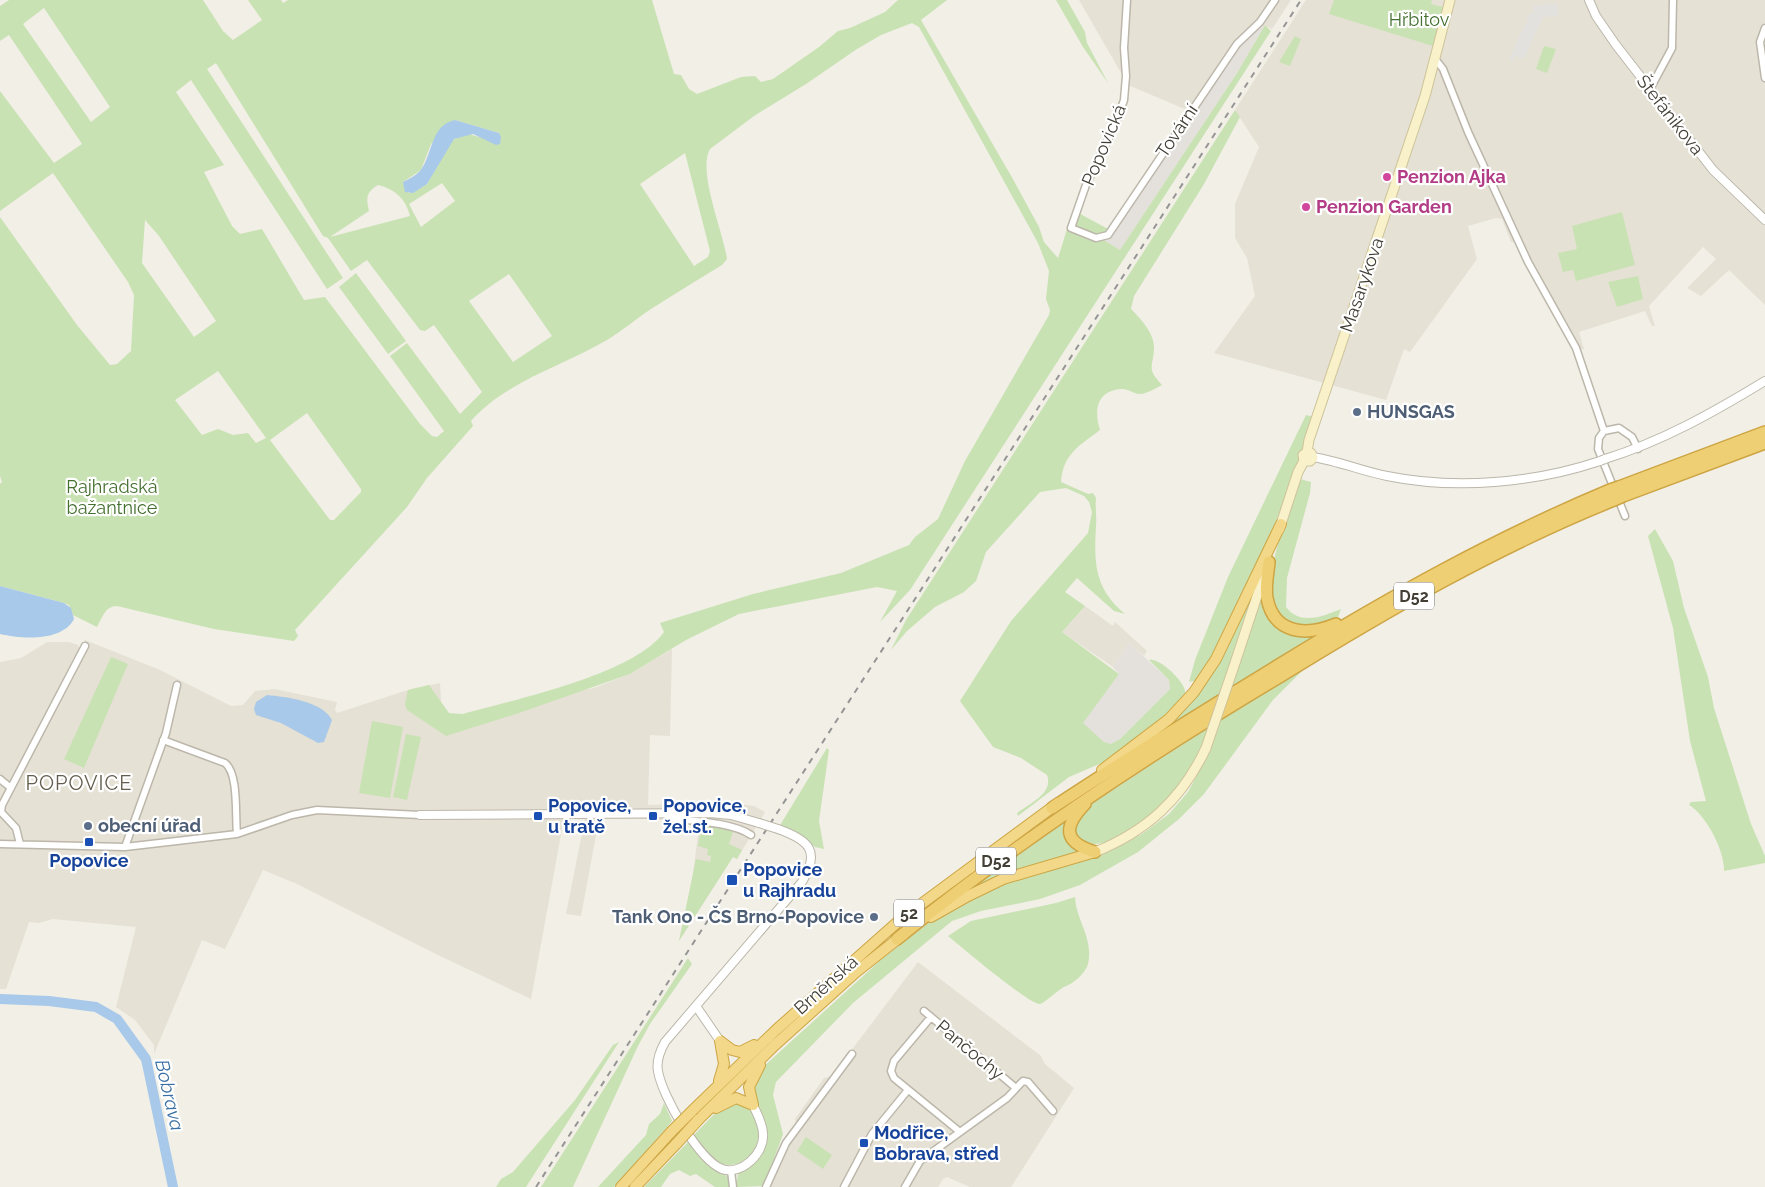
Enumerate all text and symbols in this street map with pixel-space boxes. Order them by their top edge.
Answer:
park label: Hřbitov [1389,9,1450,30]
street label: Štefánikova [1633,70,1709,159]
street label: Tovární [1151,100,1202,161]
street label: Popovická [1077,101,1130,188]
place label: Penzion Ajka [1397,166,1506,187]
marker: Penzion Ajka [1381,171,1393,183]
place label: Penzion Garden [1316,196,1452,217]
marker: Penzion Garden [1300,201,1312,213]
street label: Masarykova [1336,235,1388,335]
place label: HUNSGAS [1367,401,1455,422]
marker: HUNSGAS [1351,406,1363,418]
park label: Rajhradská bažantnice [66,476,158,518]
road number: D52 [1394,582,1434,610]
district label: POPOVICE [26,771,132,795]
place label: Popovice, u tratě [548,795,631,837]
place label: Popovice, žel.st. [663,795,746,837]
marker: Popovice, u tratě [532,810,544,822]
marker: Popovice, žel.st. [647,810,659,822]
place label: obecní úřad [98,815,201,836]
marker: obecní úřad [82,820,94,832]
marker: Popovice [83,836,95,848]
road number: D52 [976,848,1016,874]
place label: Popovice [49,850,129,871]
place label: Popovice u Rajhradu [743,859,836,901]
marker: Popovice u Rajhradu [725,873,739,887]
road number: 52 [894,900,924,926]
place label: Tank Ono - ČS Brno-Popovice [612,905,864,927]
marker: Tank Ono - ČS Brno-Popovice [868,911,880,923]
street label: Brněnská [790,951,862,1018]
street label: Pančochy [932,1015,1009,1084]
water label: Bobrava [151,1057,189,1133]
place label: Modřice, Bobrava, střed [874,1122,999,1164]
marker: Modřice, Bobrava, střed [858,1137,870,1149]

